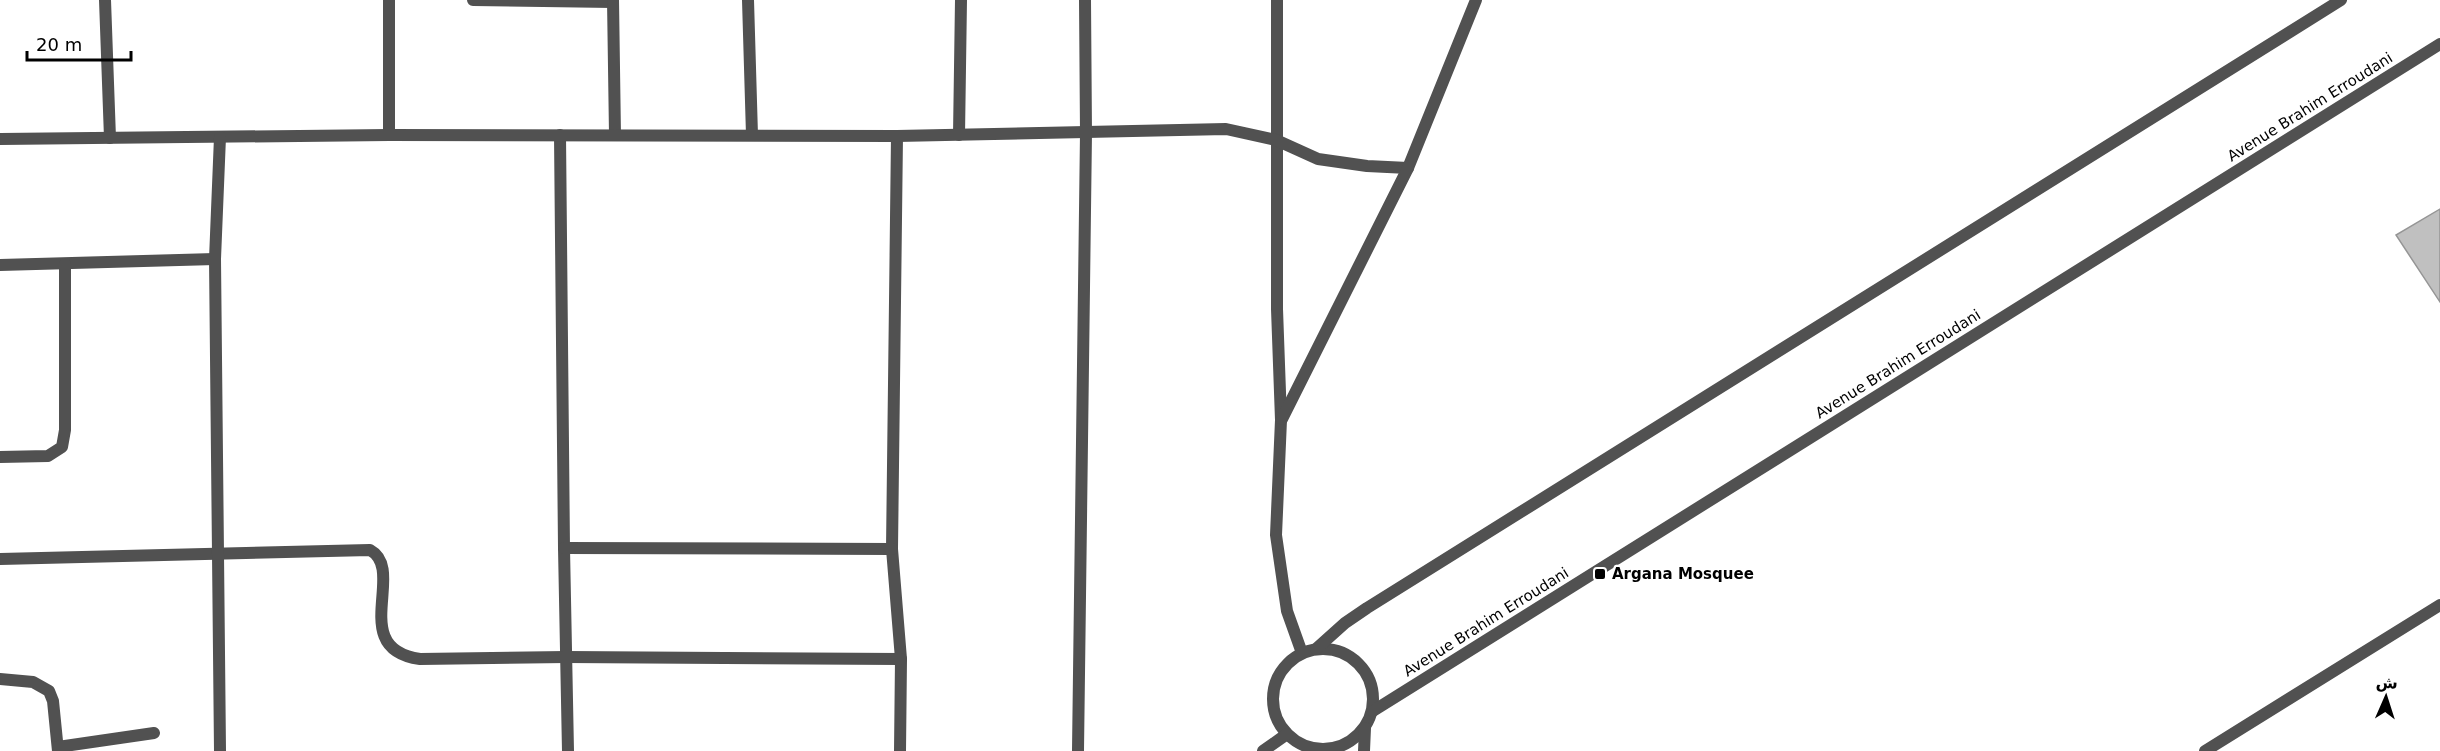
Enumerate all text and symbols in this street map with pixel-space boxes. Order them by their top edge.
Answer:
scale bar [27,24,130,62]
text: 20 m [36,34,82,55]
street label: Avenue Brahim Erroudani [2224,49,2396,165]
street label: Avenue Brahim Erroudani [1812,306,1984,422]
street label: Avenue Brahim Erroudani [1400,564,1572,680]
place label: Argana Mosquee [1612,565,1754,583]
marker: Argana Mosquee [1593,567,1607,581]
north arrow [2356,667,2416,727]
text: ش [2375,672,2398,693]

